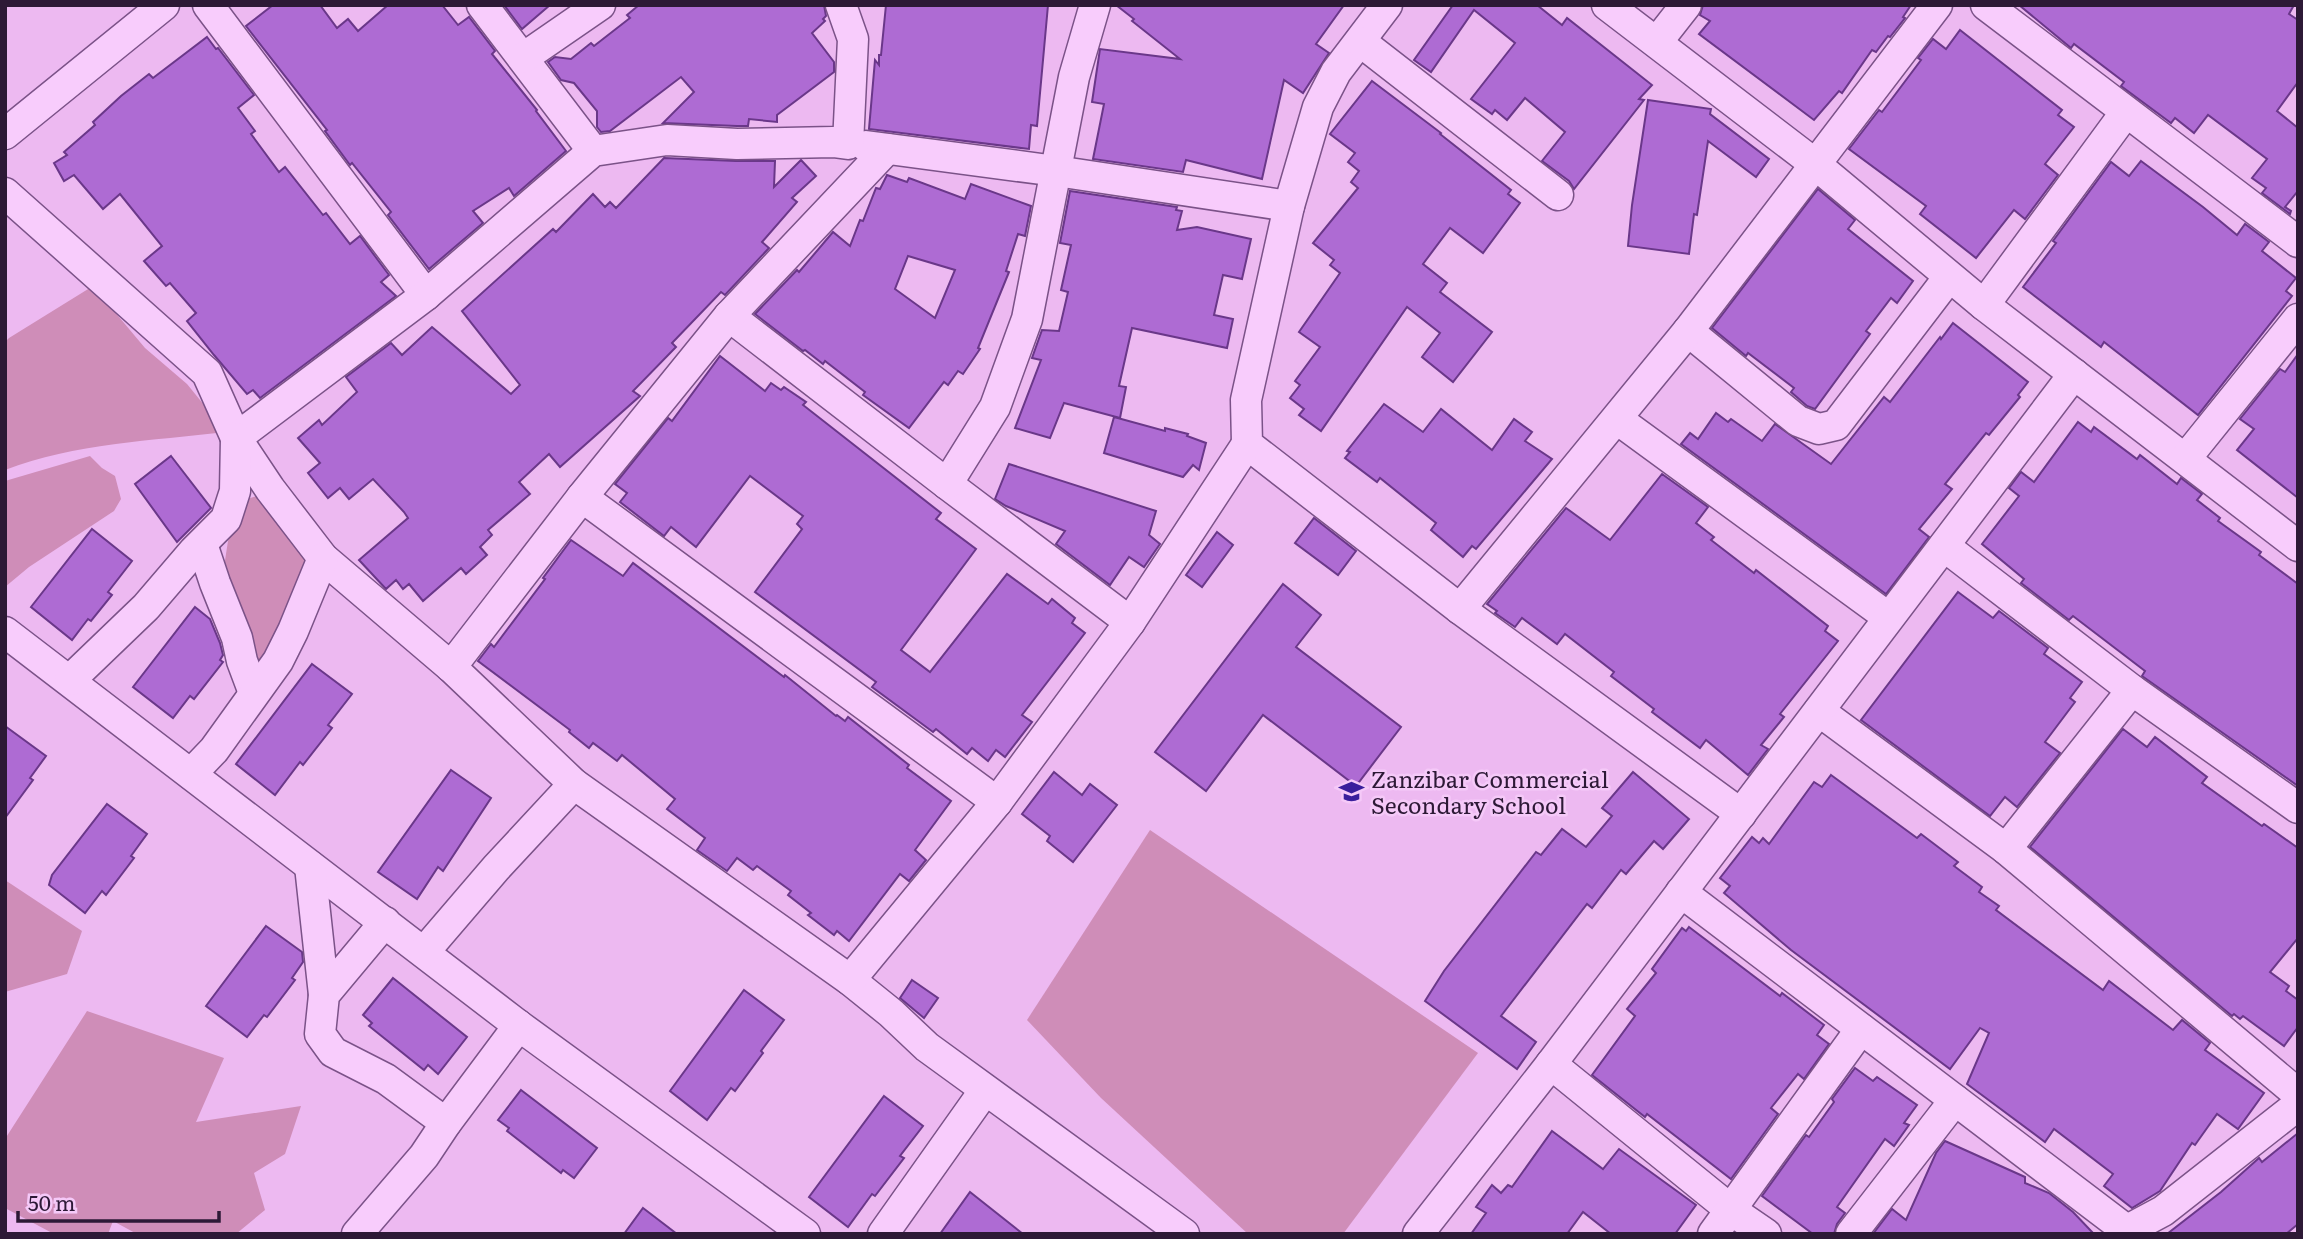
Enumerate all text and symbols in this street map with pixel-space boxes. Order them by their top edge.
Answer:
place label: Zanzibar Commercial Secondary School [1371,761,1609,821]
school or university icon: Zanzibar Commercial Secondary School [1337,777,1365,805]
scale bar [18,1180,219,1224]
text: 50 m [28,1186,75,1217]

